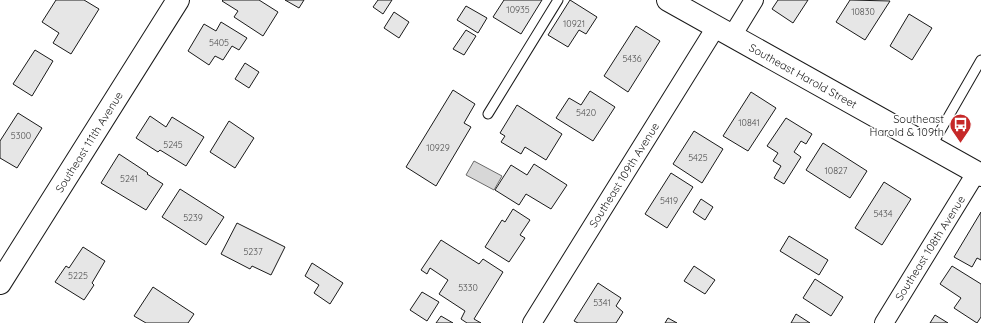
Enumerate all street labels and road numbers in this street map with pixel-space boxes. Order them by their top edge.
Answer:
street label: Southeast Harold Street [747,40,860,112]
street label: Southeast 111th Avenue [52,89,126,195]
street label: Southeast 109th Avenue [586,120,662,230]
street label: Southeast 108th Avenue [892,193,968,303]

